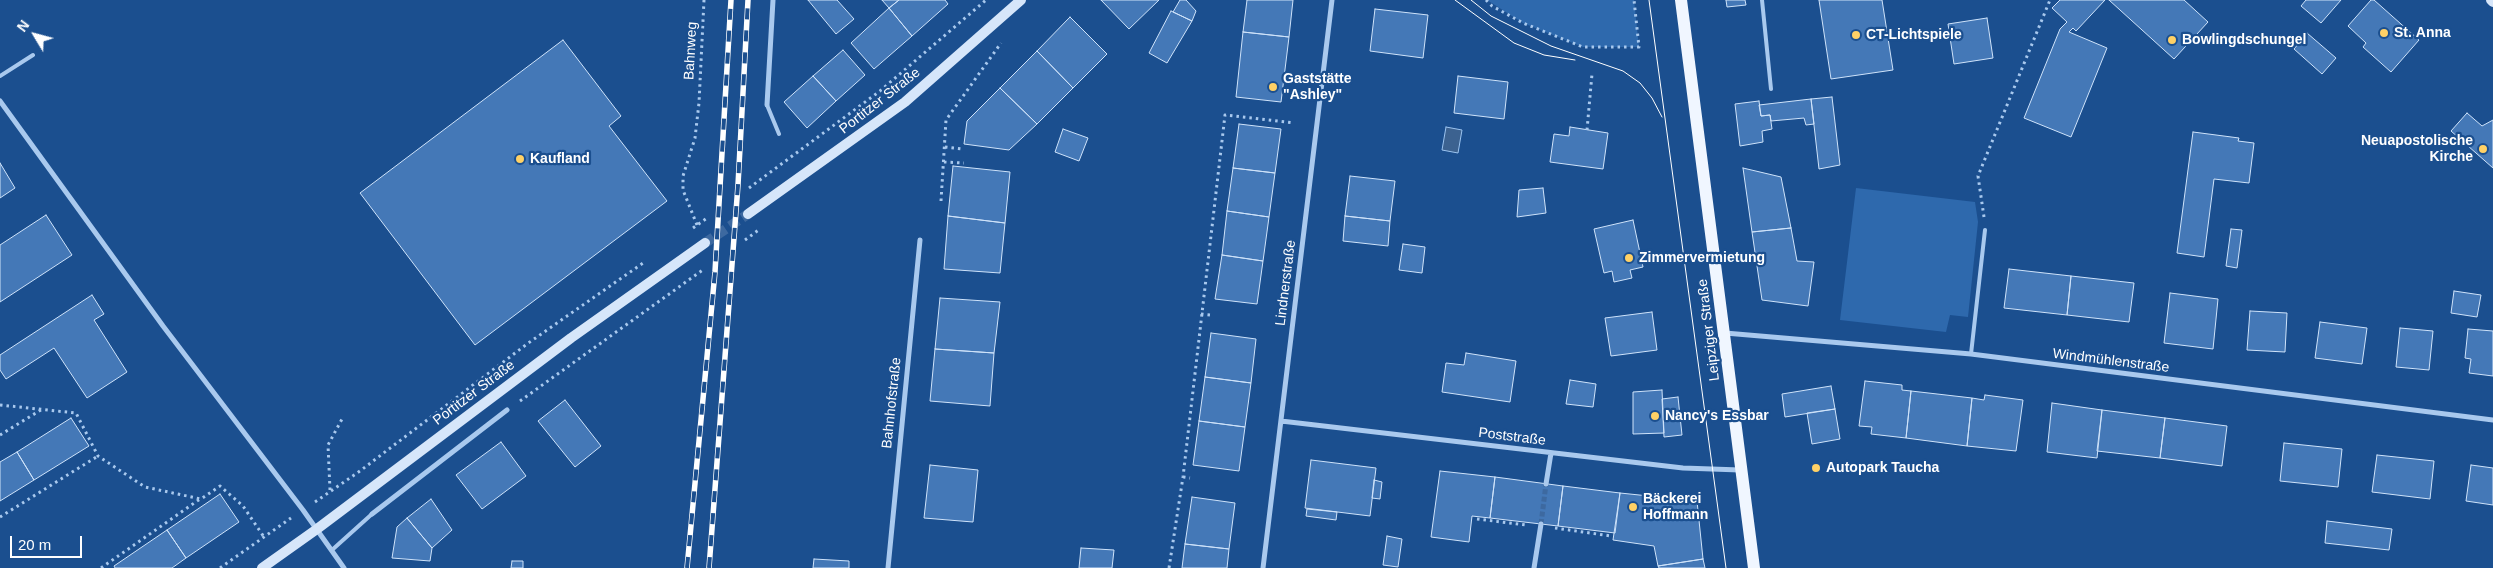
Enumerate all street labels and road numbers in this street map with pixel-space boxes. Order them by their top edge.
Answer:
street label: Bahnweg [681,21,701,81]
street label: Portitzer Straße [836,64,924,138]
street label: Lindnerstraße [1272,239,1300,327]
street label: Leipziger Straße [1694,278,1724,382]
street label: Windmühlenstraße [2052,346,2170,376]
street label: Bahnhofstraße [879,356,905,450]
street label: Portitzer Straße [430,357,518,429]
street label: Poststraße [1477,425,1547,449]

